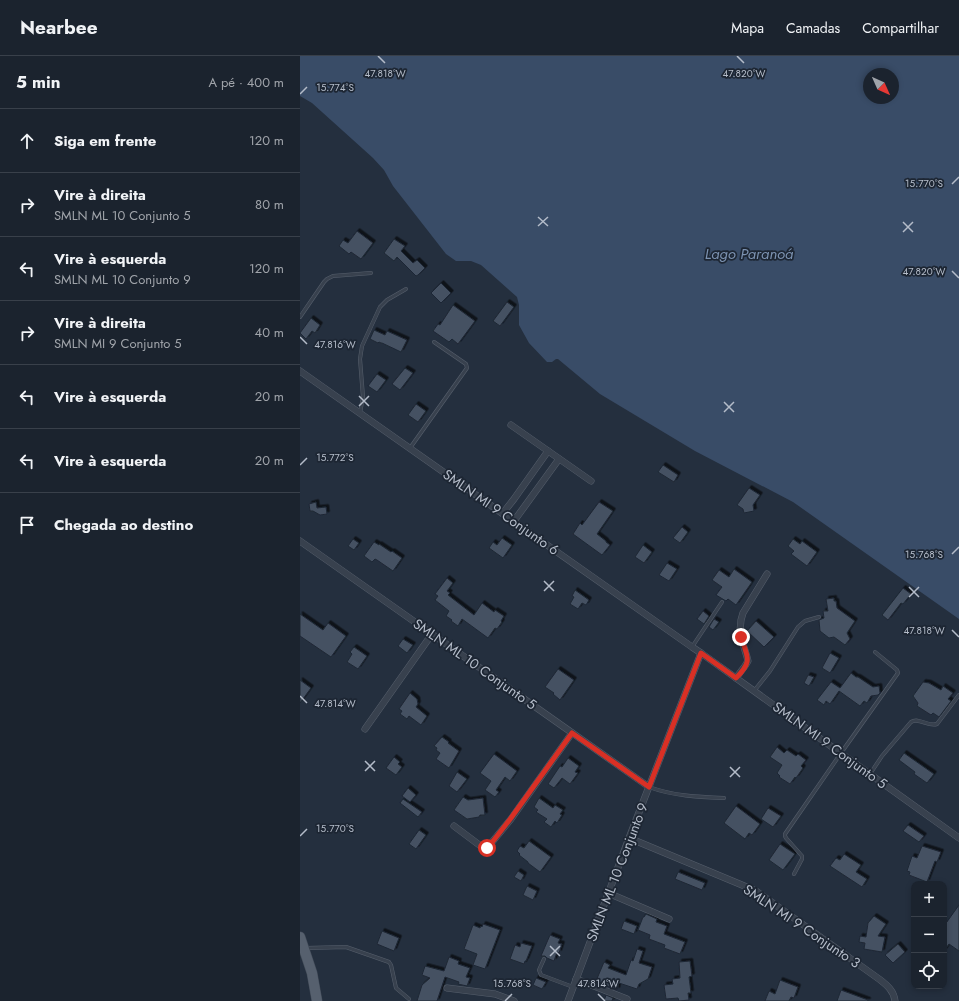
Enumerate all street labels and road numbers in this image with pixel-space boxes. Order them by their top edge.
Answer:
street label: SMLN MI 9 Conjunto 6 [439,464,563,560]
street label: SMLN ML 10 Conjunto 5 [409,614,541,714]
street label: SMLN MI 9 Conjunto 5 [769,697,892,794]
street label: SMLN ML 10 Conjunto 9 [581,800,653,944]
street label: SMLN MI 9 Conjunto 3 [740,879,865,973]

